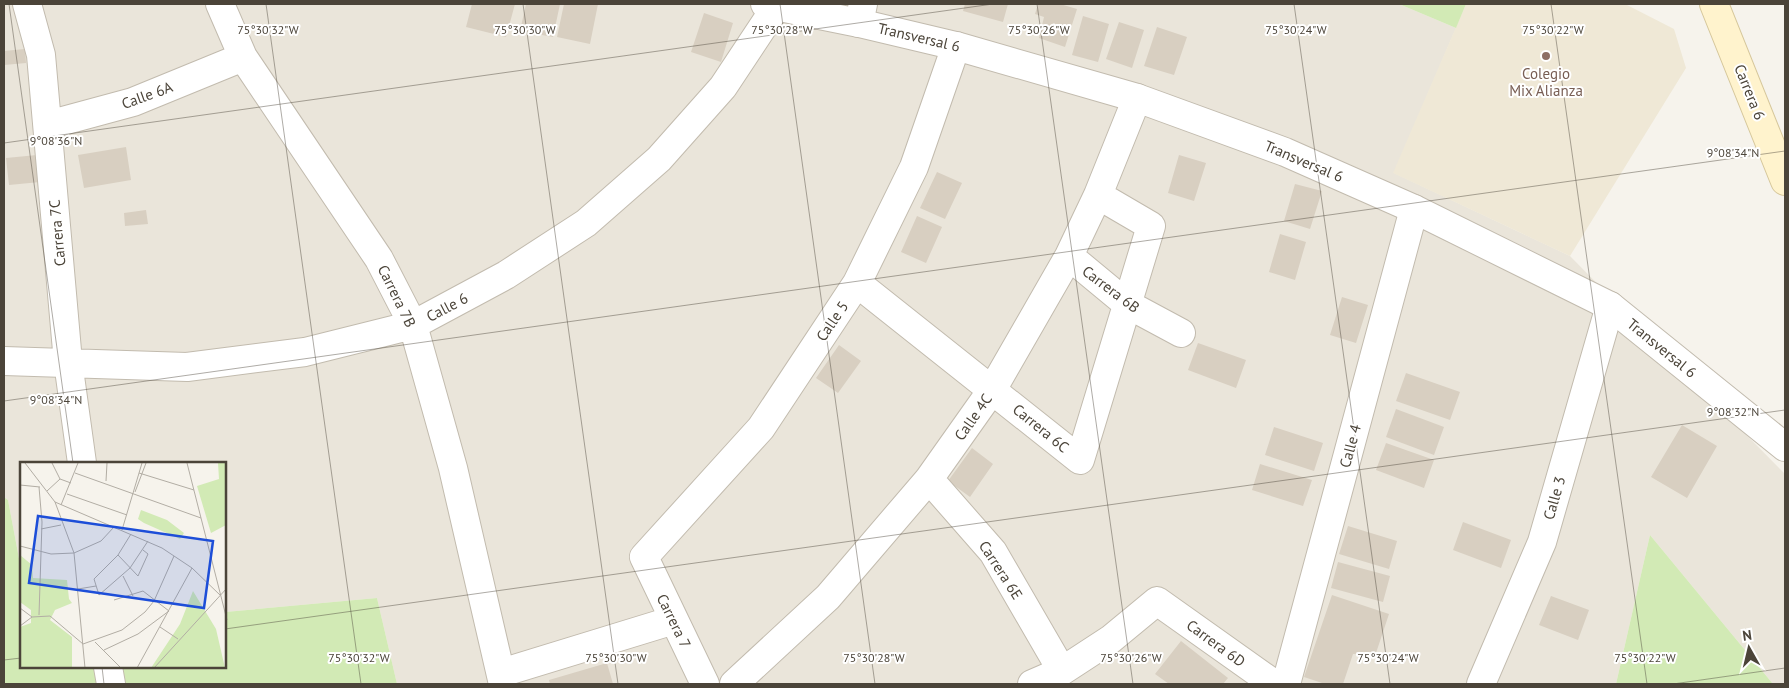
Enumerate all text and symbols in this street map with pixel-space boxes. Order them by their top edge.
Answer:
street label: Transversal 6 [876,18,962,56]
text: 75°30'32"W [237,22,299,37]
text: 75°30'30"W [494,22,556,37]
text: 75°30'28"W [751,22,813,37]
text: 75°30'26"W [1008,22,1070,37]
text: 75°30'24"W [1265,22,1327,37]
text: 75°30'22"W [1522,22,1584,37]
marker: Colegio Mix Alianza [1540,50,1552,62]
street label: Carrera 6 [1730,61,1770,123]
place label: Colegio Mix Alianza [1509,64,1583,100]
street label: Calle 6A [119,77,175,113]
text: 9°08'36"N [30,133,82,148]
street label: Transversal 6 [1262,136,1346,186]
text: 9°08'34"N [1707,145,1759,160]
street label: Carrera 7C [45,199,69,267]
street label: Carrera 6B [1079,261,1143,317]
street label: Carrera 7B [374,262,420,330]
street label: Calle 6 [423,288,471,326]
street label: Calle 5 [812,297,852,345]
street label: Transversal 6 [1623,314,1701,382]
street label: Calle 4C [950,390,996,444]
text: 9°08'34"N [30,392,82,407]
street label: Carrera 6C [1009,400,1073,456]
text: 9°08'32"N [1707,404,1759,419]
street label: Calle 4 [1335,422,1365,470]
inset map [20,462,226,668]
street label: Calle 3 [1539,474,1569,522]
street label: Carrera 6E [975,537,1027,603]
street label: Carrera 7 [653,591,695,651]
street label: Carrera 6D [1183,615,1249,671]
north arrow [1724,623,1774,673]
text: N [1741,626,1753,645]
text: 75°30'32"W [328,650,390,665]
text: 75°30'30"W [585,650,647,665]
text: 75°30'28"W [843,650,905,665]
text: 75°30'26"W [1100,650,1162,665]
text: 75°30'24"W [1357,650,1419,665]
text: 75°30'22"W [1614,650,1676,665]

